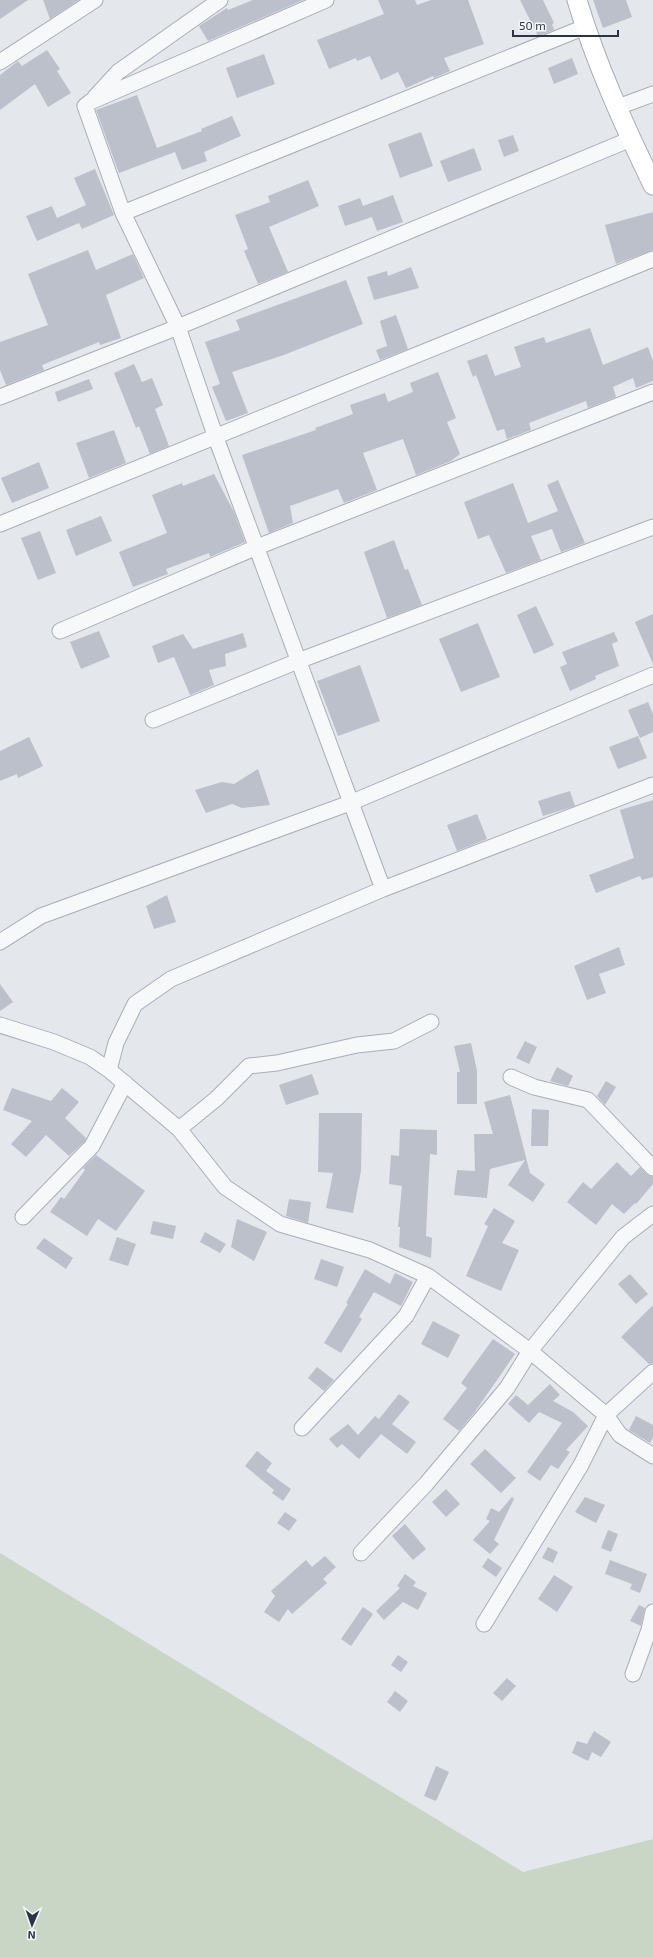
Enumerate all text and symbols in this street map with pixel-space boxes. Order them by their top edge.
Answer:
scale bar [513,12,618,38]
text: 50 m [519,18,546,32]
north arrow [12,1905,52,1945]
text: N [27,1929,36,1942]

